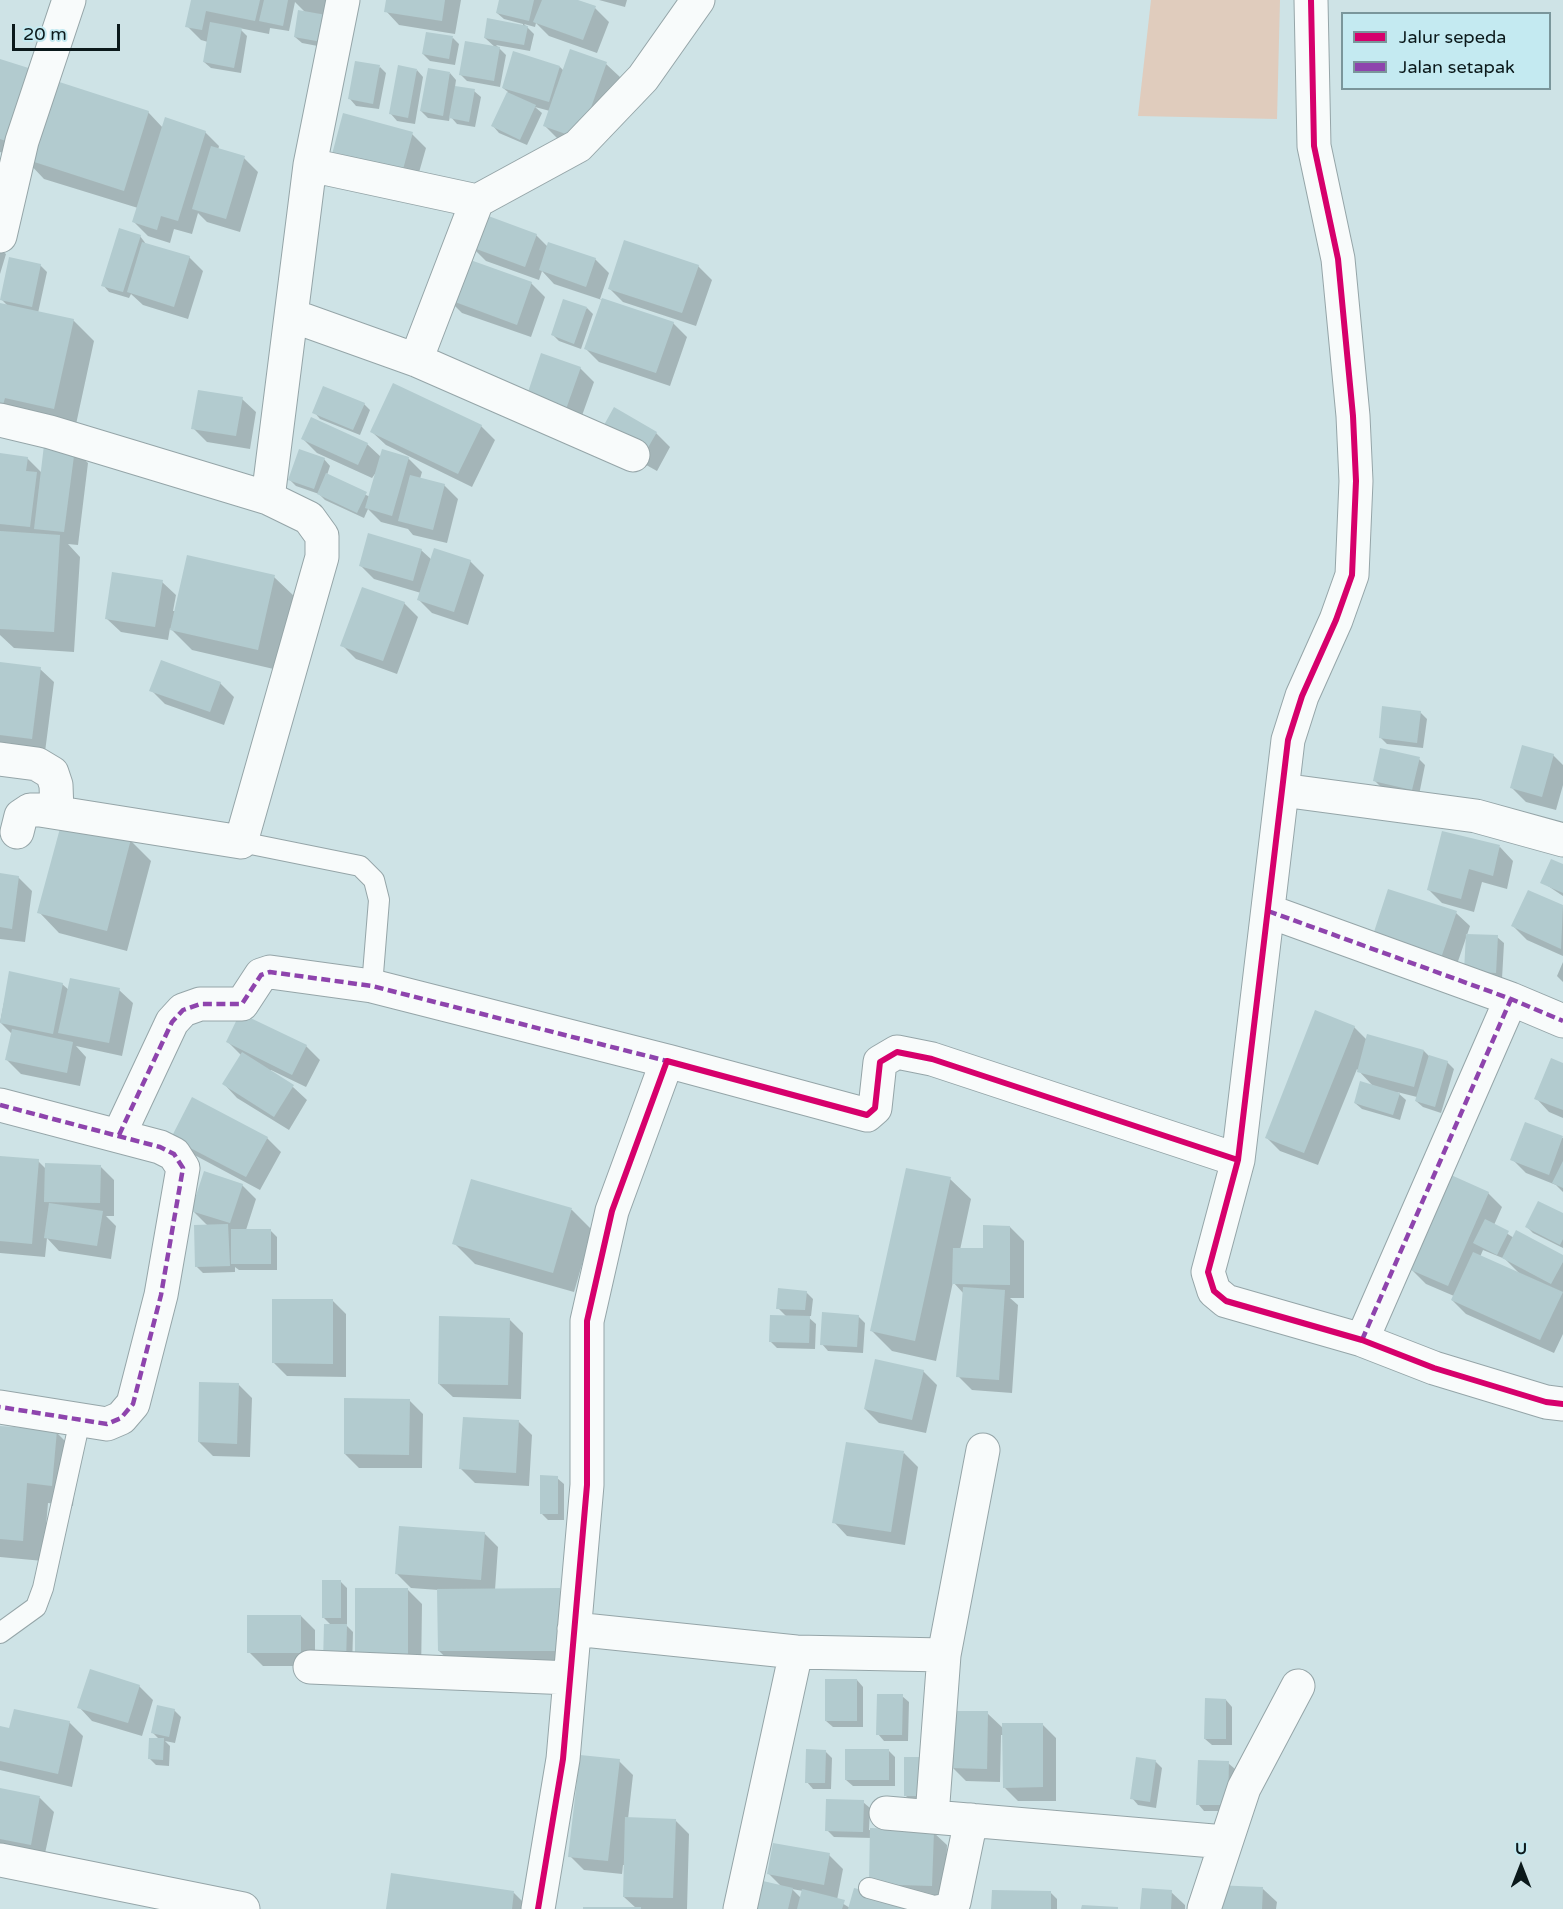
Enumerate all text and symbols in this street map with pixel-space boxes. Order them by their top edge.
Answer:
scale bar [15,12,123,50]
legend [1341,12,1551,90]
text: 20 m [23,23,67,45]
text: Jalur sepeda [1399,26,1506,48]
text: Jalan setapak [1399,56,1515,78]
north arrow [1491,1837,1551,1897]
text: U [1515,1839,1527,1859]

